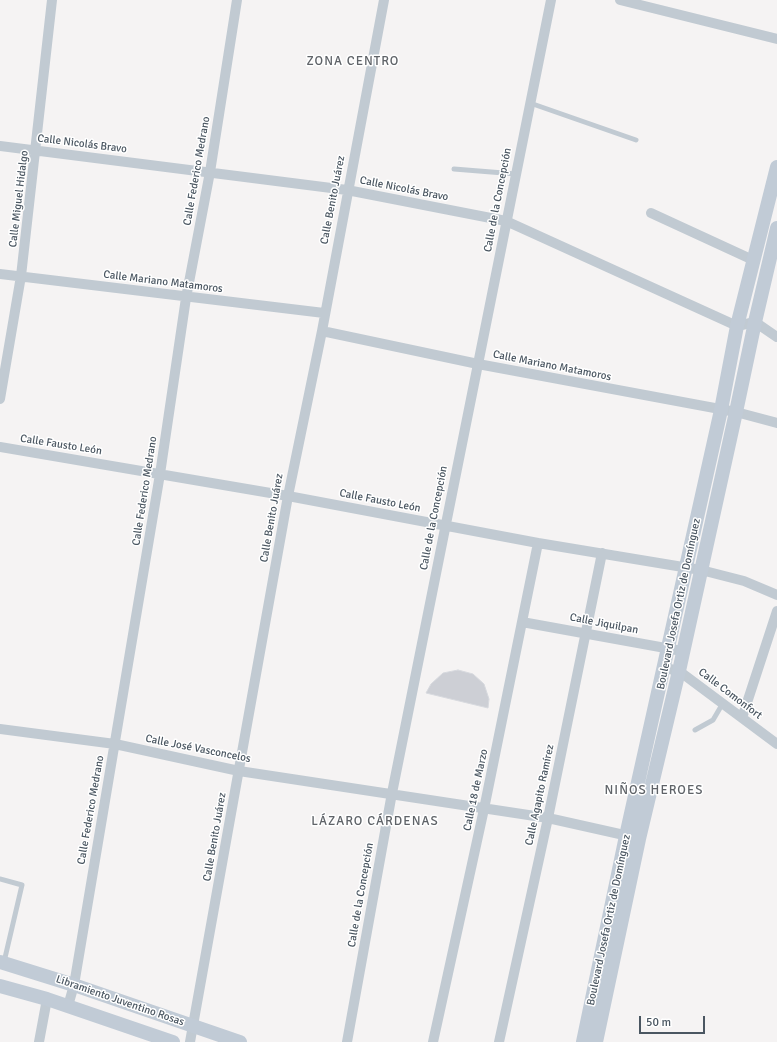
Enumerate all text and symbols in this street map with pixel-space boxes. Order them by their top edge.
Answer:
district label: ZONA CENTRO [307,54,399,70]
street label: Calle Federico Medrano [181,115,213,227]
street label: Calle Nicolás Bravo [36,132,128,156]
street label: Calle de la Concepción [481,147,515,253]
street label: Calle Miguel Hidalgo [7,150,31,248]
street label: Calle Benito Juárez [318,155,348,245]
street label: Calle Nicolás Bravo [359,174,449,204]
street label: Calle Mariano Matamoros [102,268,224,296]
street label: Calle Mariano Matamoros [492,348,612,384]
street label: Calle Fausto León [19,432,103,458]
street label: Calle Federico Medrano [130,435,160,547]
street label: Calle de la Concepción [417,465,451,571]
street label: Calle Benito Juárez [258,473,286,563]
street label: Calle Fausto León [338,487,422,515]
street label: Boulevard Josefa Ortiz de Domínguez [654,517,704,691]
street label: Calle Jiquilpan [569,611,639,637]
street label: Calle Comonfort [695,666,765,722]
street label: Calle José Vasconcelos [144,732,252,766]
street label: Calle Agapito Ramírez [523,743,557,847]
street label: Calle 18 de Marzo [461,748,491,832]
street label: Calle Federico Medrano [75,754,107,866]
district label: NIÑOS HEROES [605,783,703,799]
street label: Calle Benito Juárez [201,792,229,882]
district label: LÁZARO CÁRDENAS [311,814,439,830]
street label: Boulevard Josefa Ortiz de Domínguez [584,833,634,1007]
street label: Calle de la Concepción [345,842,377,948]
street label: Libramiento Juventino Rosas [54,973,186,1029]
scale bar [641,1008,707,1034]
text: 50 m [646,1015,671,1030]

